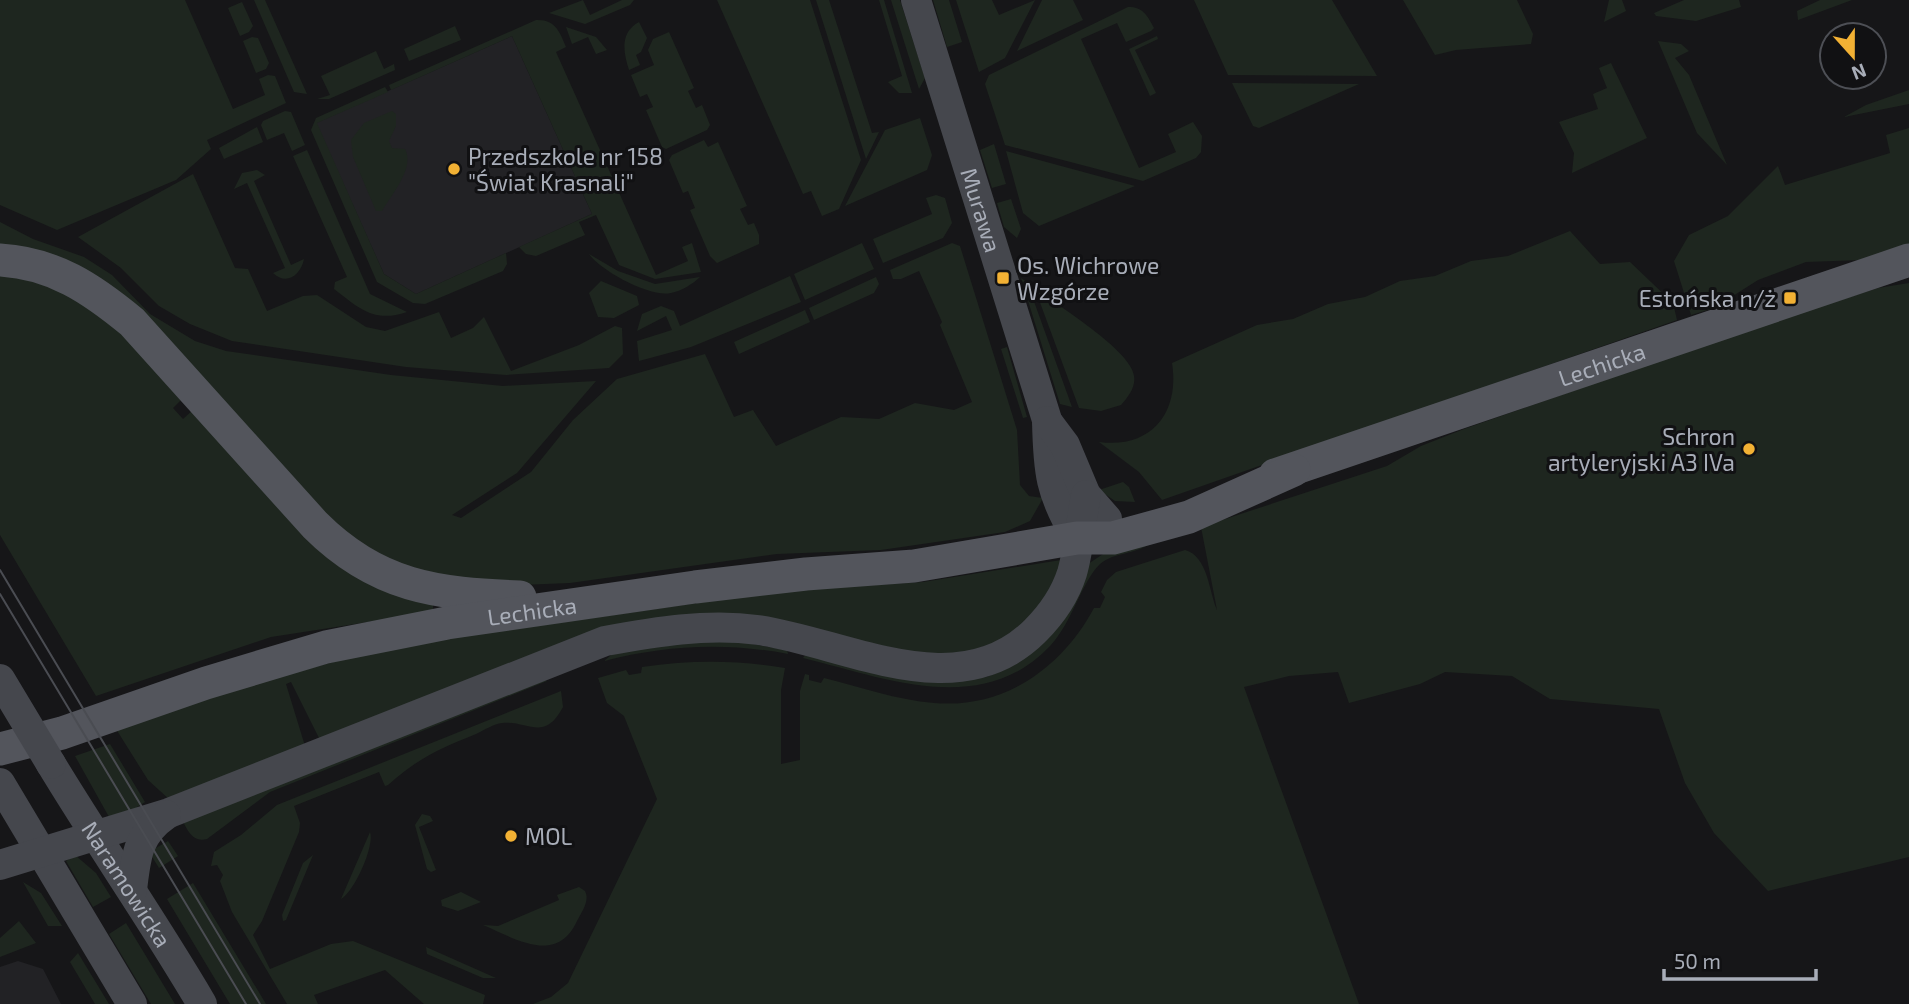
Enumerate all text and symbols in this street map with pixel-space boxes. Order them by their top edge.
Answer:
north arrow [1818,21,1888,91]
text: N [1849,59,1870,86]
place label: Przedszkole nr 158 "Świat Krasnali" [468,142,663,196]
marker: Przedszkole nr 158 "Świat Krasnali" [446,161,462,177]
street label: Murawa [955,164,1008,256]
place label: Os. Wichrowe Wzgórze [1017,251,1159,305]
marker: Os. Wichrowe Wzgórze [995,270,1011,286]
place label: Estońska n/ż [1639,284,1776,312]
marker: Estońska n/ż [1782,290,1798,306]
street label: Lechicka [1555,336,1649,392]
place label: Schron artyleryjski A3 IVa [1548,422,1735,476]
marker: Schron artyleryjski A3 IVa [1741,441,1757,457]
street label: Lechicka [485,590,579,631]
street label: Naramowicka [76,816,178,952]
place label: MOL [525,822,573,850]
marker: MOL [503,828,519,844]
scale bar [1664,937,1816,981]
text: 50 m [1674,948,1721,973]

